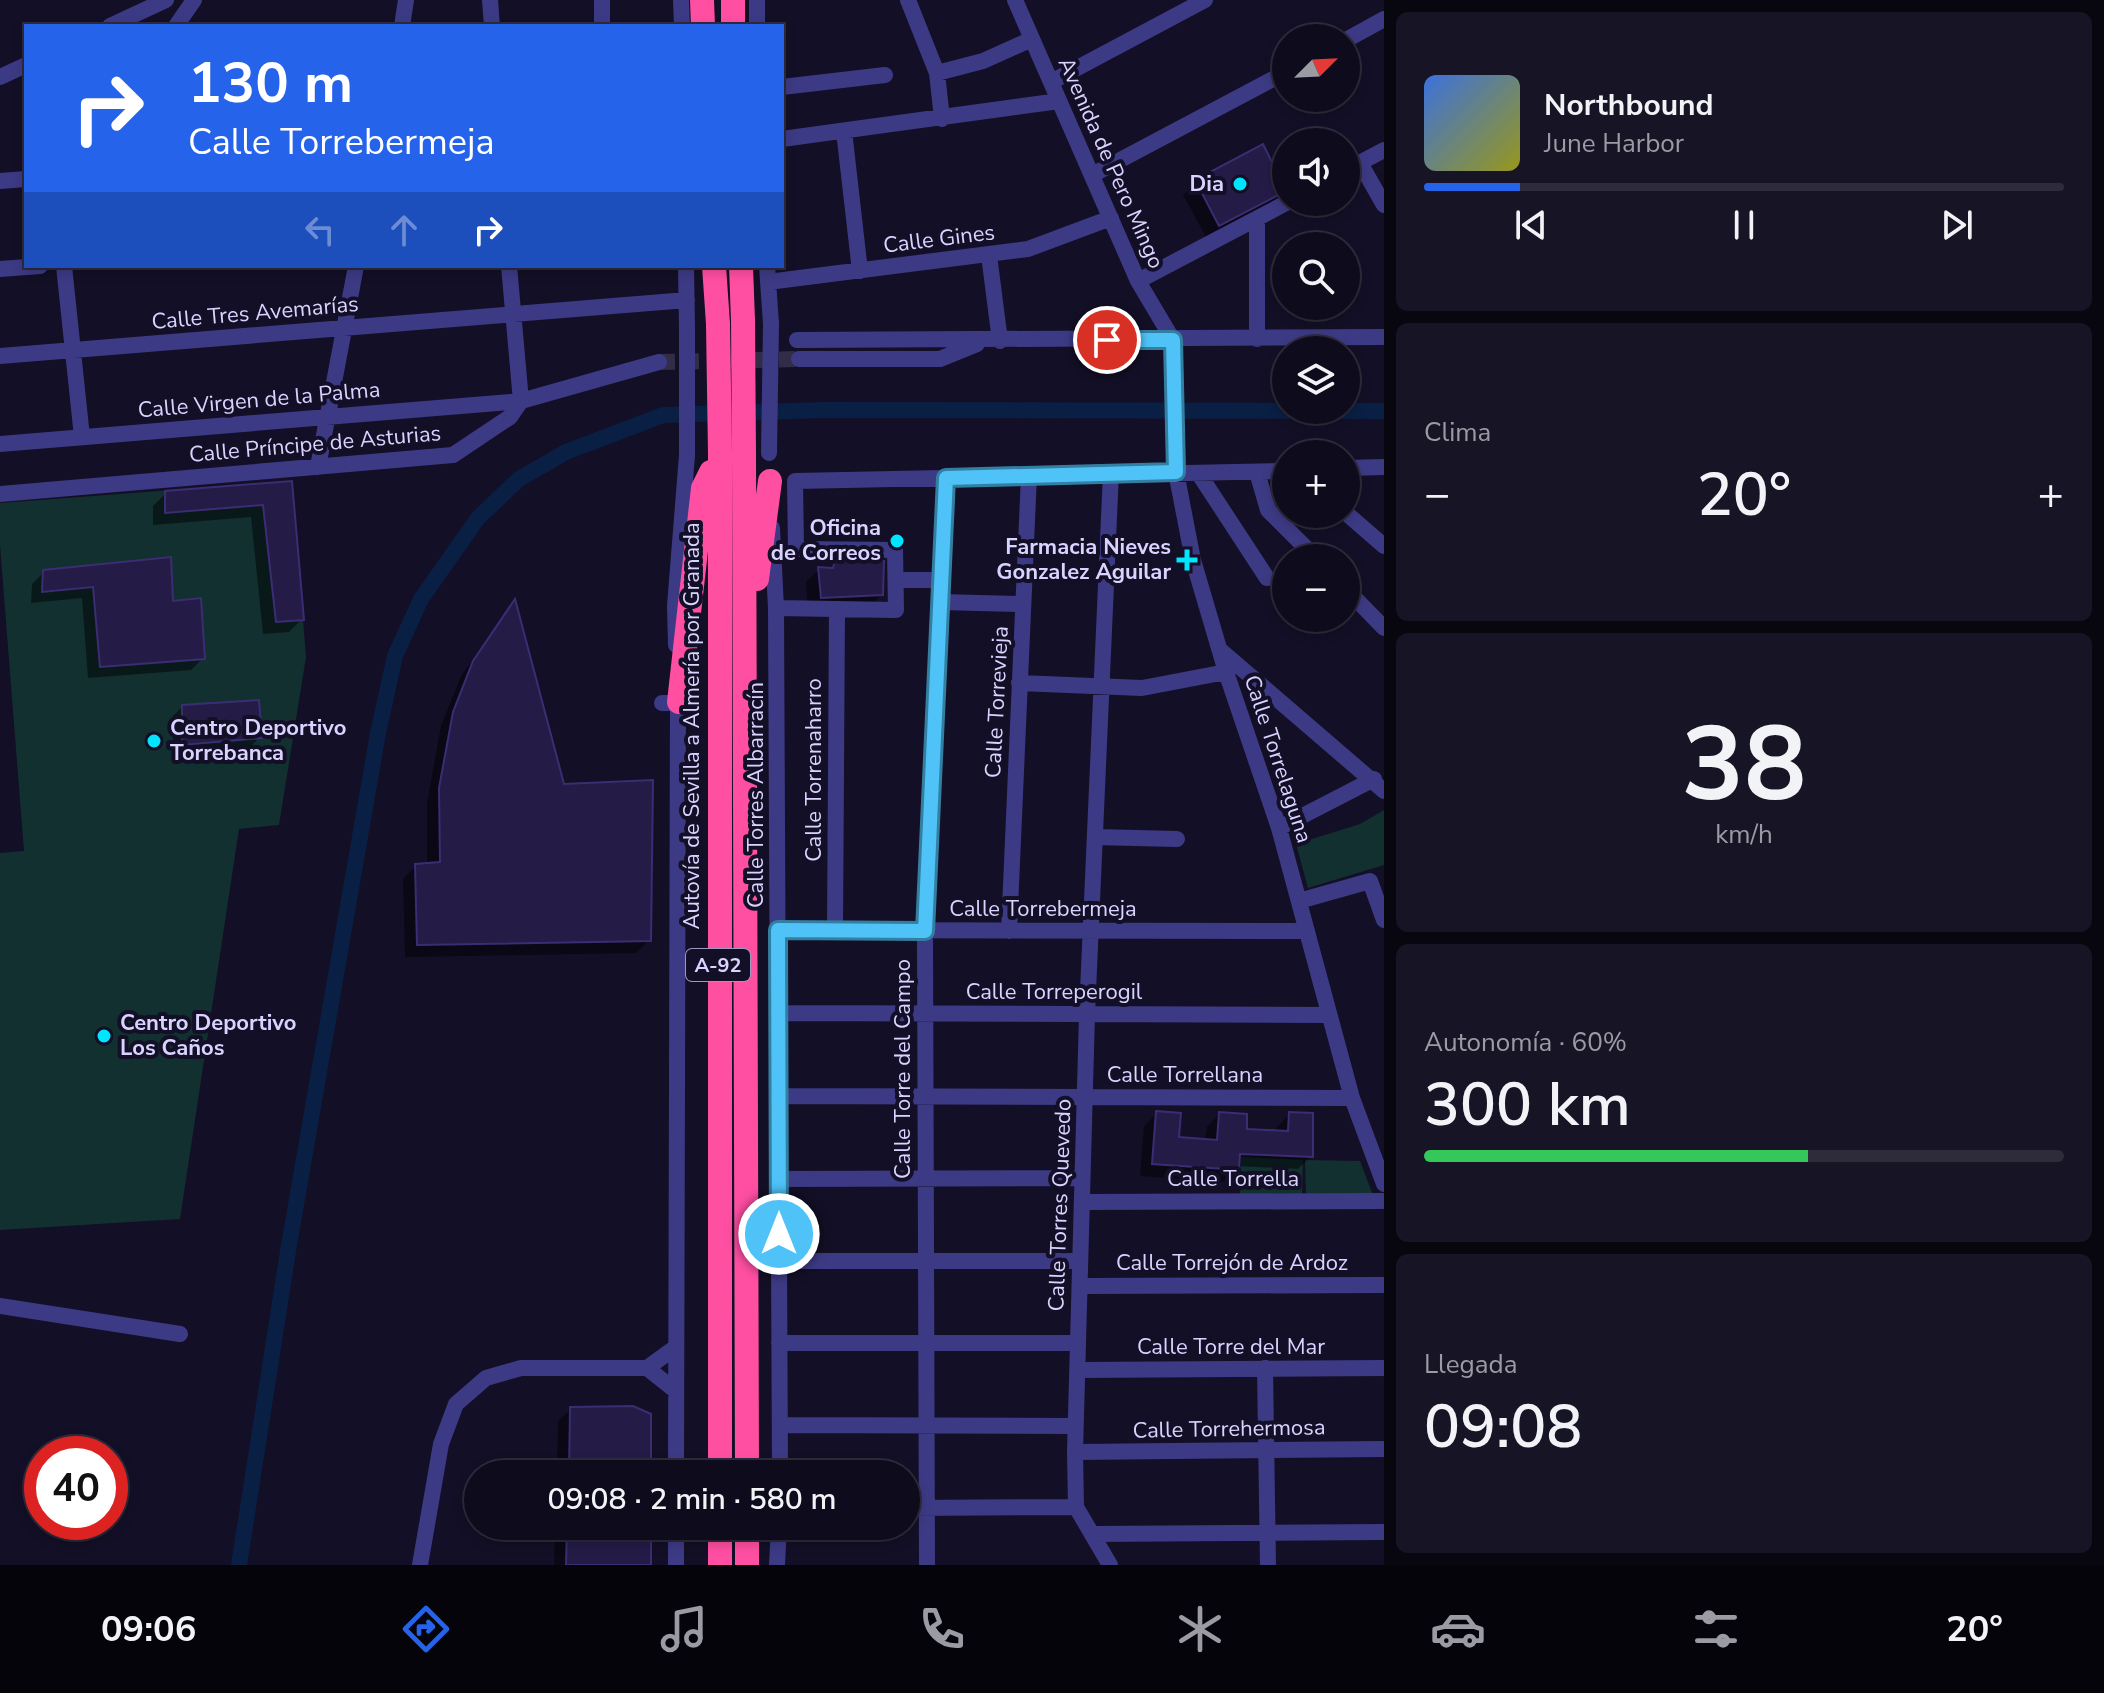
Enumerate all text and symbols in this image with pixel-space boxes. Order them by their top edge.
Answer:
north arrow [1272,24,1360,112]
map controls [1272,24,1360,632]
text: 130 m [188,45,353,122]
street label: Avenida de Pero Mingo [1051,52,1171,274]
icon: right [56,56,160,160]
text: Northbound [1544,85,1714,126]
text: Calle Torrebermeja [188,118,494,167]
text: June Harbor [1544,126,1684,161]
button: sound [1272,128,1360,216]
place label: Dia [1190,169,1224,199]
marker: Dia [1231,175,1249,193]
icon: previous [1509,203,1553,247]
icon: pause [1722,203,1766,247]
icon: next [1935,203,1979,247]
icon: left [298,208,342,252]
icon: ahead [382,208,426,252]
icon: right [466,208,510,252]
street label: Calle Gines [881,217,997,261]
button: search [1272,232,1360,320]
street label: Calle Tres Avemarías [150,289,360,337]
pin [1073,306,1141,374]
icon: arrive [1085,318,1129,362]
button: layers [1272,336,1360,424]
street label: Calle Virgen de la Palma [137,374,381,426]
text: Clima [1424,415,1491,450]
street label: Calle Príncipe de Asturias [188,418,442,470]
button: + [1272,440,1360,528]
text: 20° [1697,454,1791,536]
text: − [1424,465,1450,525]
text: + [2038,465,2064,525]
place label: Oficina de Correos [771,513,881,568]
street label: Autovía de Sevilla a Almería por Granada [677,522,707,930]
marker: Oficina de Correos [888,532,906,550]
place label: Farmacia Nieves Gonzalez Aguilar [996,532,1171,587]
button: − [1272,544,1360,632]
marker: Farmacia Nieves Gonzalez Aguilar [1178,551,1196,569]
street label: Calle Torrevieja [978,625,1016,779]
street label: Calle Torrelaguna [1237,671,1319,847]
street label: Calle Torrenaharro [799,678,829,862]
street label: Calle Torres Albarracín [741,682,771,908]
text: 38 [1682,694,1806,836]
place label: Centro Deportivo Torrebanca [170,713,346,768]
marker: Centro Deportivo Torrebanca [145,732,163,750]
text: km/h [1715,817,1773,852]
street label: Calle Torrebermeja [949,894,1137,924]
road number: A-92 [686,949,750,981]
street label: Calle Torre del Campo [888,959,918,1179]
street label: Calle Torreperogil [966,977,1143,1007]
place label: Centro Deportivo Los Caños [120,1008,296,1063]
text: Autonomía · 60% [1424,1025,1627,1060]
marker: Centro Deportivo Los Caños [95,1027,113,1045]
street label: Calle Torrellana [1107,1060,1263,1090]
text: 300 km [1424,1064,1631,1146]
street label: Calle Torres Quevedo [1041,1098,1079,1312]
street label: Calle Torrella [1167,1164,1299,1194]
position arrow [737,1192,821,1276]
street label: Calle Torrejón de Ardoz [1116,1248,1348,1278]
street label: Calle Torre del Mar [1137,1332,1325,1362]
text: Llegada [1424,1347,1517,1382]
text: 09:08 [1424,1386,1582,1468]
street label: Calle Torrehermosa [1132,1412,1326,1446]
speed limit sign: 40 [24,1436,128,1540]
text: 09:08 · 2 min · 580 m [547,1479,837,1520]
icon: directions [398,1601,454,1657]
icon: music [656,1601,712,1657]
icon: phone [914,1601,970,1657]
icon: climate [1172,1601,1228,1657]
icon: car [1430,1601,1486,1657]
icon: filters [1688,1601,1744,1657]
text: 09:06 [101,1605,196,1654]
text: 20° [1946,1605,2003,1654]

